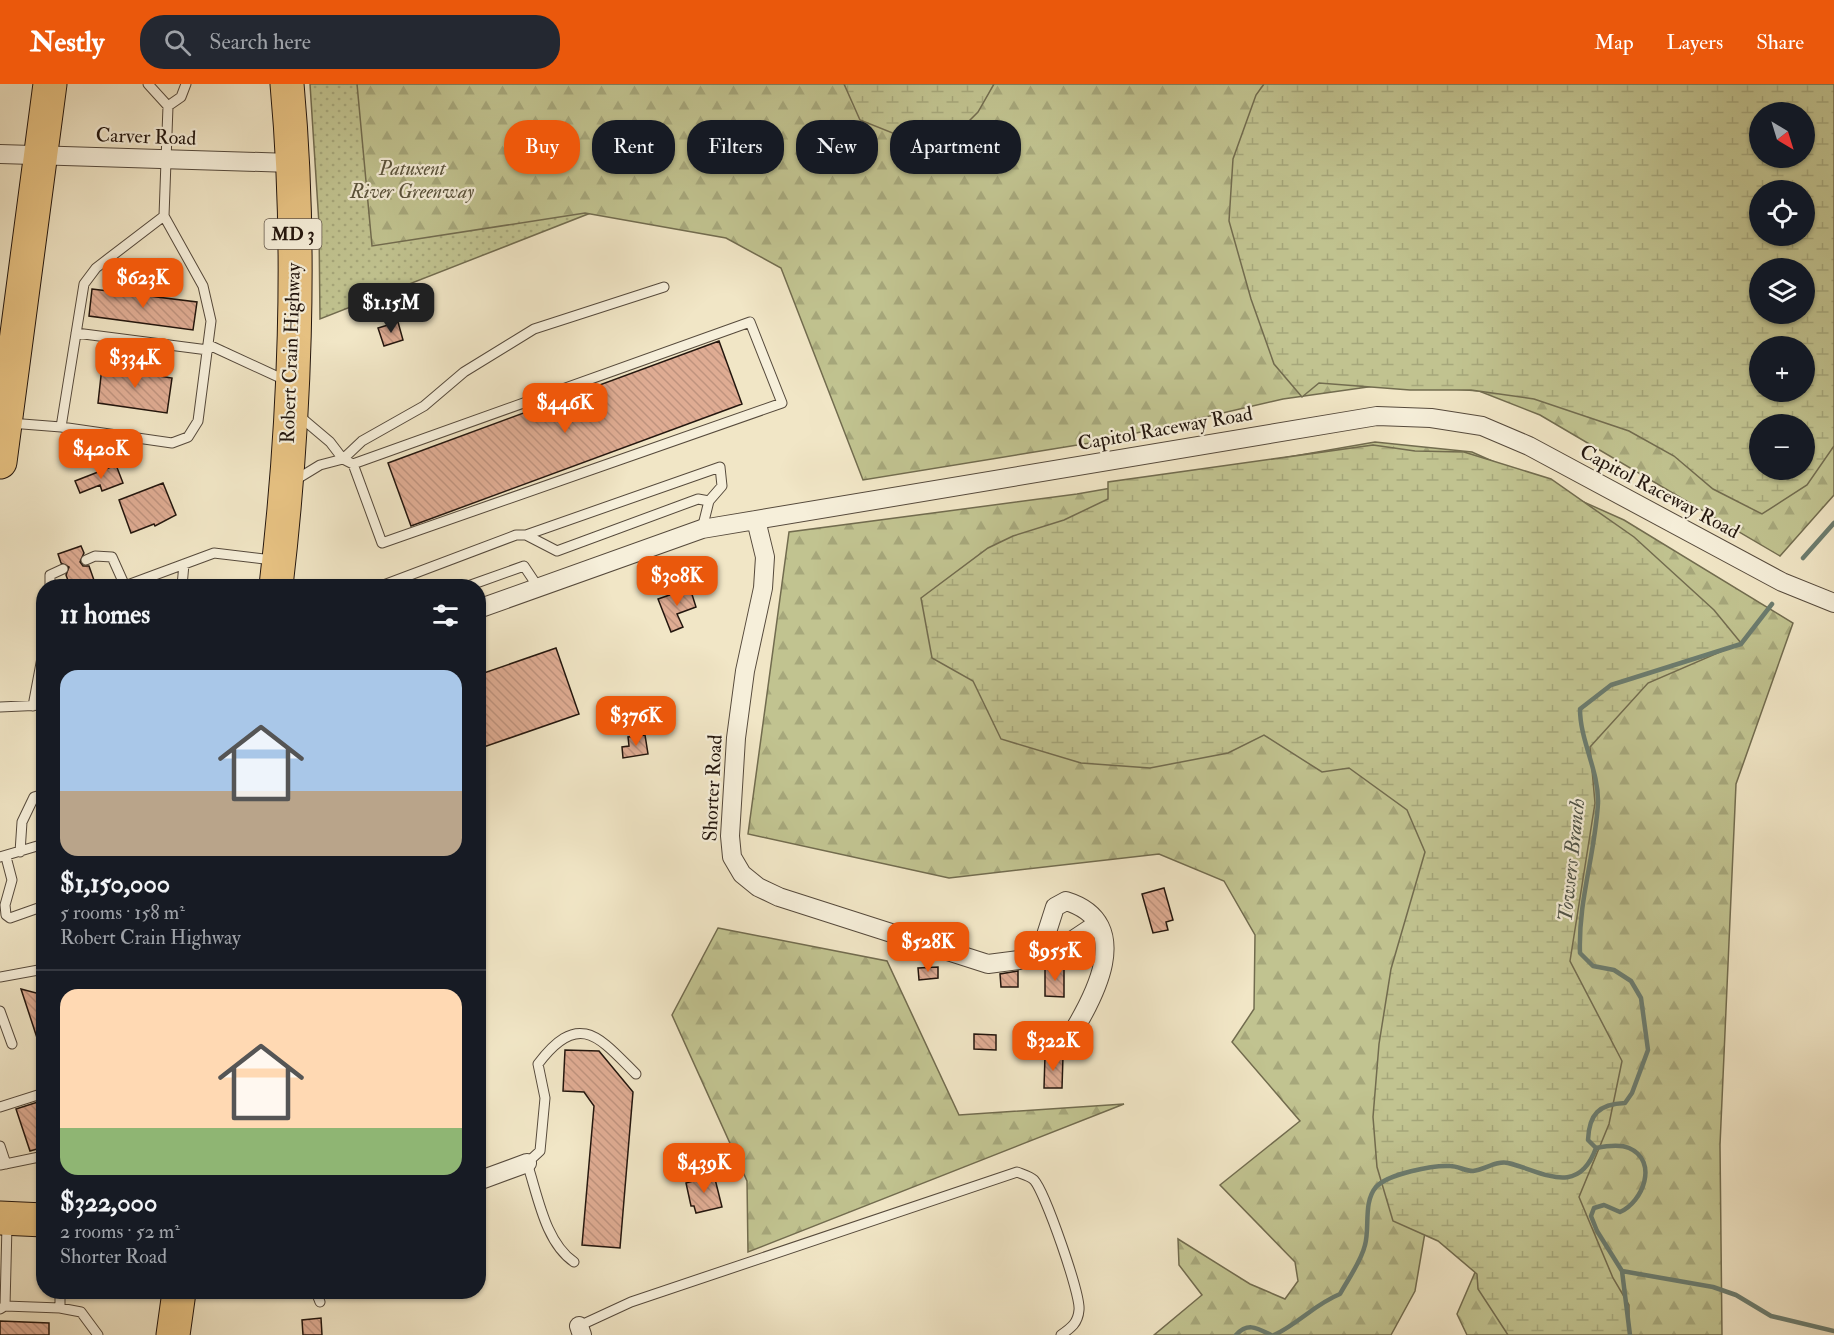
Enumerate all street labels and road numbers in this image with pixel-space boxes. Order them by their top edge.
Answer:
street label: Carver Road [95,122,197,151]
road number: MD 3 [264,219,322,249]
street label: Robert Crain Highway [275,261,306,444]
street label: Capitol Raceway Road [1076,401,1255,457]
street label: Capitol Raceway Road [1575,439,1744,545]
street label: Shorter Road [697,734,728,842]

